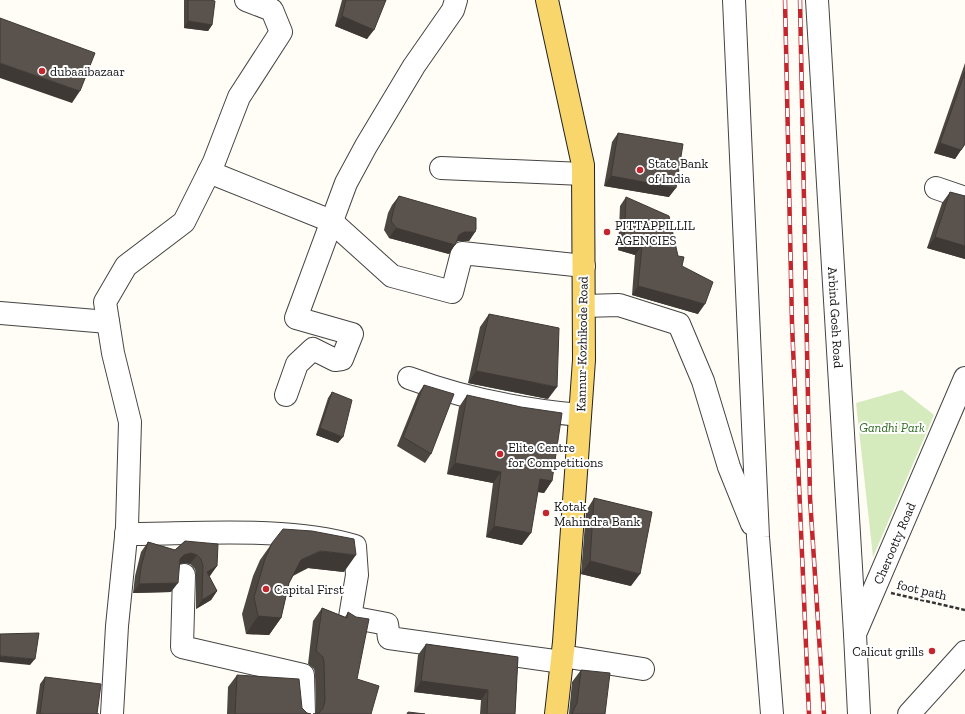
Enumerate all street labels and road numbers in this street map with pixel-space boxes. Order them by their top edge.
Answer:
street label: Arbind Gosh Road [826,266,847,369]
street label: Kannur-Kozhikode Road [573,276,591,412]
street label: Cherootty Road [870,500,918,586]
street label: foot path [896,577,949,603]

